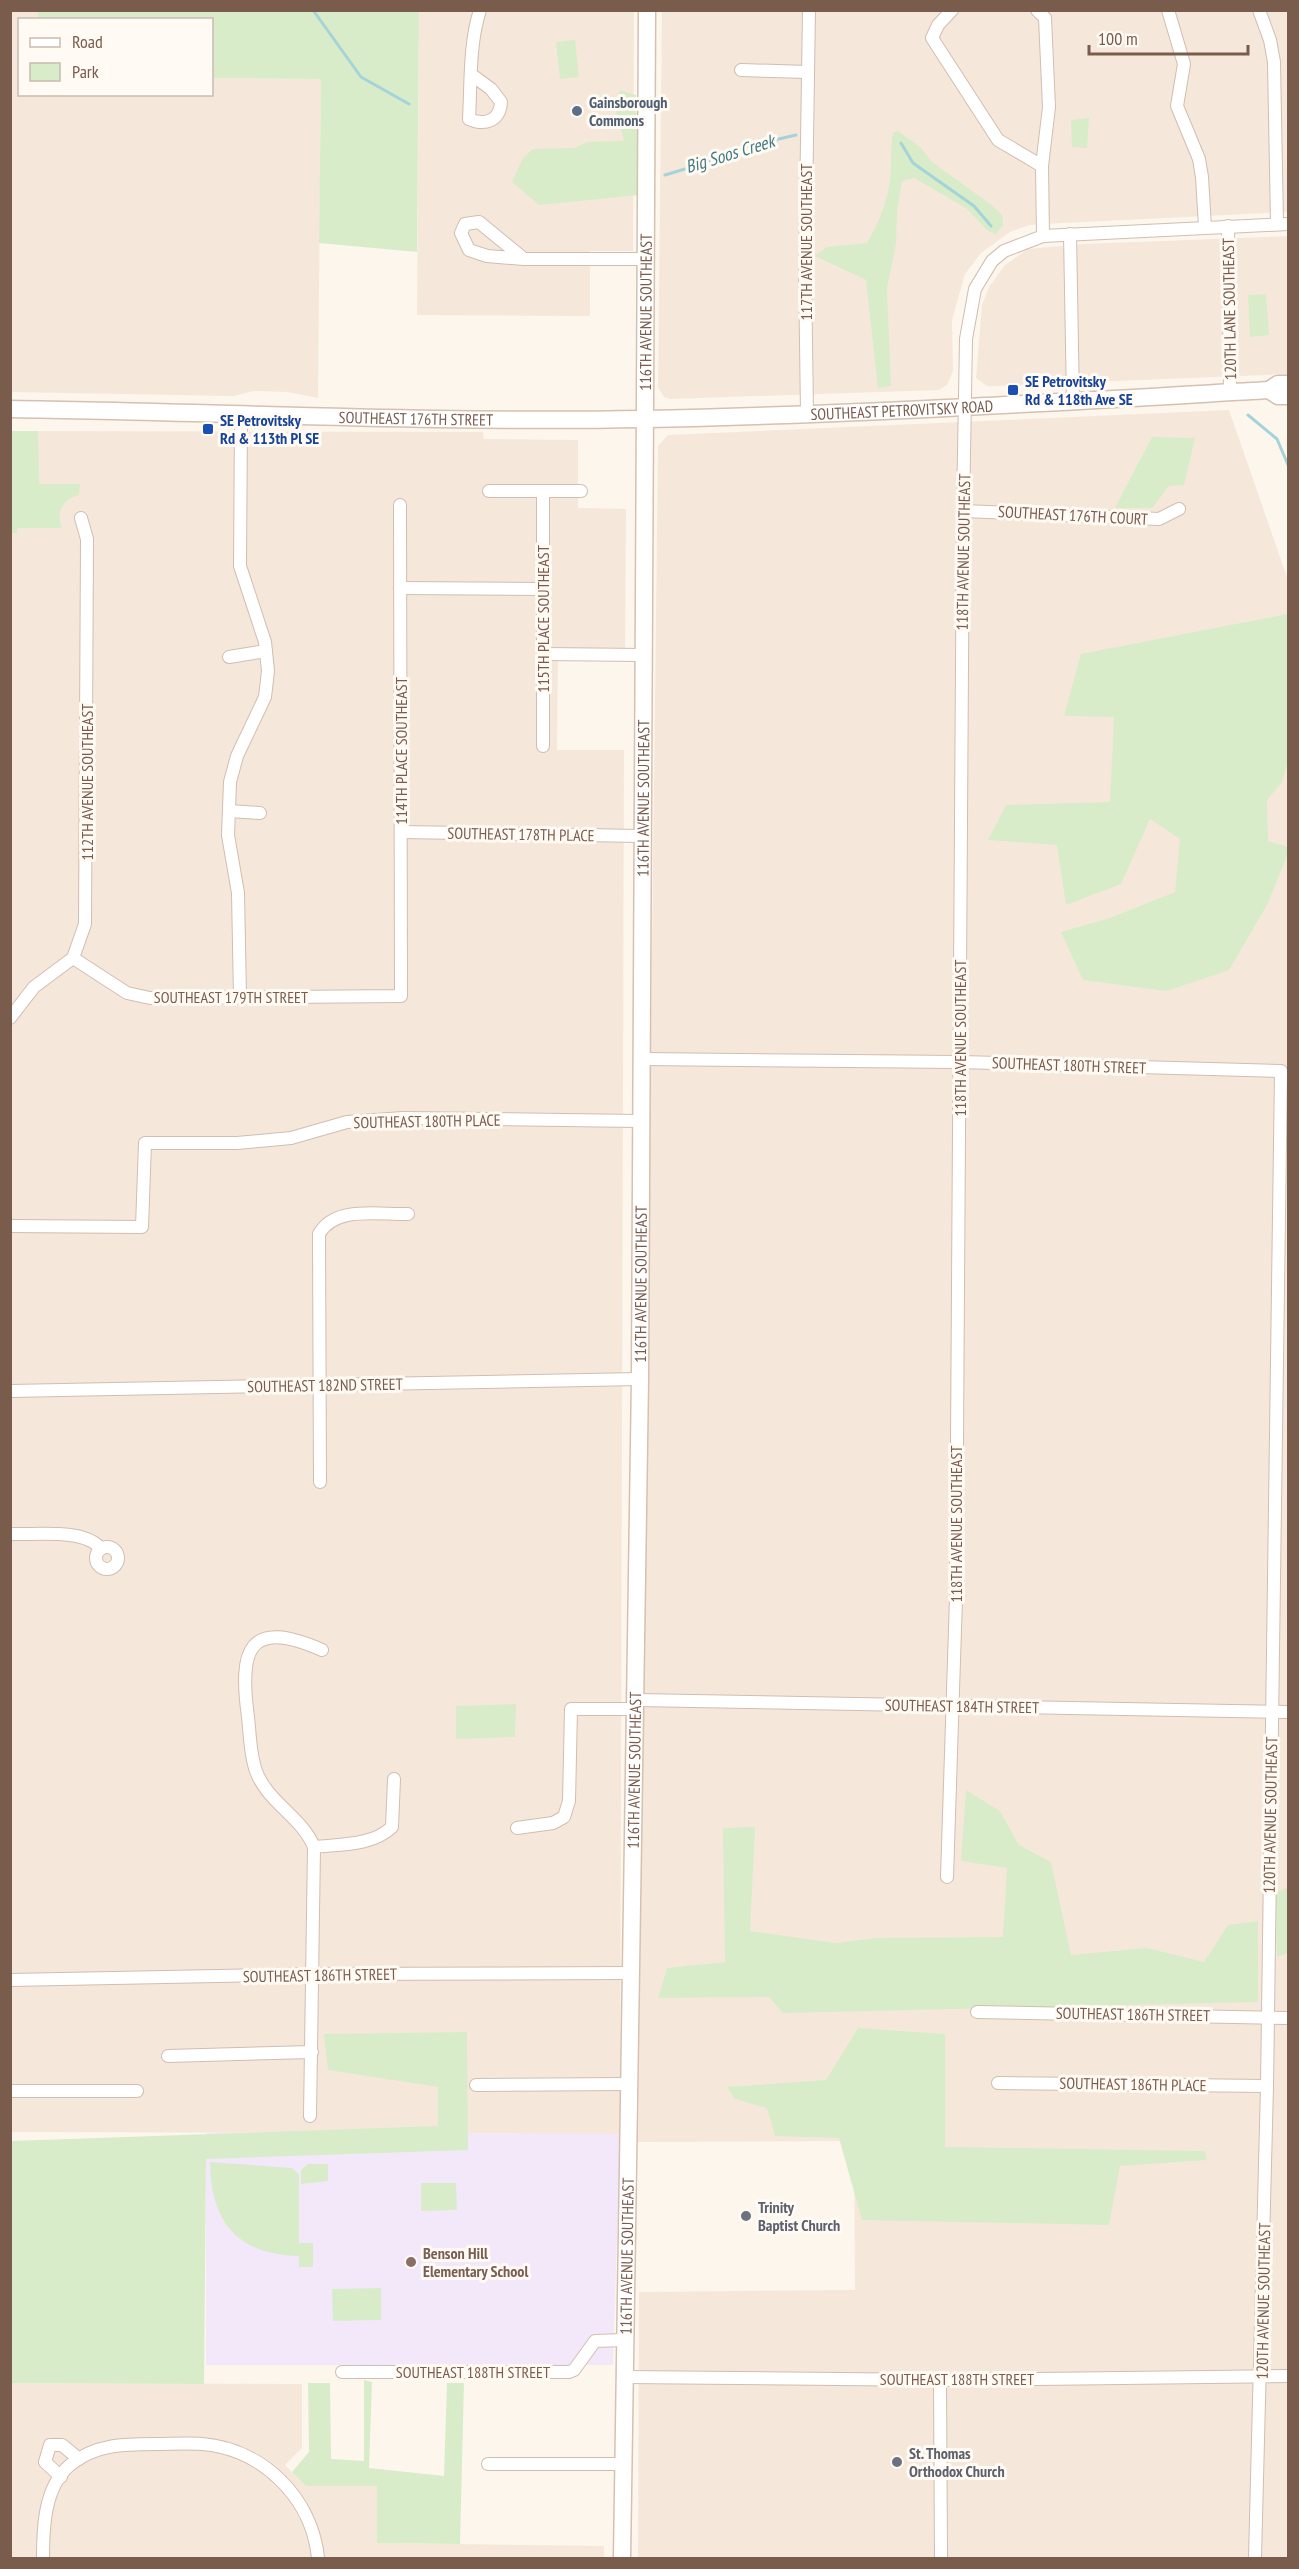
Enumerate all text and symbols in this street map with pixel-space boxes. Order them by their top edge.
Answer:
legend [18,18,213,96]
scale bar [1089,18,1248,56]
text: 100 m [1098,27,1138,50]
text: Road [72,30,103,53]
text: Park [72,60,99,83]
place label: Gainsborough Commons [589,92,667,130]
marker: Gainsborough Commons [570,104,584,118]
water label: Big Soos Creek [683,129,779,178]
street label: 117TH AVENUE SOUTHEAST [796,164,816,320]
street label: 116TH AVENUE SOUTHEAST [635,234,656,391]
street label: 120TH LANE SOUTHEAST [1218,238,1240,380]
place label: SE Petrovitsky Rd & 118th Ave SE [1025,371,1133,409]
marker: SE Petrovitsky Rd & 118th Ave SE [1006,383,1020,397]
street label: SOUTHEAST PETROVITSKY ROAD [810,396,994,424]
street label: SOUTHEAST 176TH STREET [338,407,493,430]
place label: SE Petrovitsky Rd & 113th Pl SE [220,410,319,448]
marker: SE Petrovitsky Rd & 113th Pl SE [201,422,215,436]
street label: 118TH AVENUE SOUTHEAST [952,473,974,631]
street label: SOUTHEAST 176TH COURT [998,501,1148,529]
street label: 115TH PLACE SOUTHEAST [533,545,553,693]
street label: 114TH PLACE SOUTHEAST [391,677,411,825]
street label: 112TH AVENUE SOUTHEAST [77,704,97,860]
street label: 116TH AVENUE SOUTHEAST [633,720,653,877]
street label: SOUTHEAST 178TH PLACE [447,823,595,845]
street label: 118TH AVENUE SOUTHEAST [950,960,970,1116]
street label: SOUTHEAST 179TH STREET [154,987,308,1007]
street label: SOUTHEAST 180TH STREET [992,1052,1146,1078]
street label: SOUTHEAST 180TH PLACE [353,1110,501,1132]
street label: 116TH AVENUE SOUTHEAST [630,1206,651,1363]
street label: SOUTHEAST 182ND STREET [247,1374,403,1396]
street label: 118TH AVENUE SOUTHEAST [946,1446,966,1602]
street label: 116TH AVENUE SOUTHEAST [623,1691,645,1849]
street label: SOUTHEAST 184TH STREET [885,1695,1039,1717]
street label: 120TH AVENUE SOUTHEAST [1259,1736,1281,1894]
street label: SOUTHEAST 186TH STREET [243,1964,397,1986]
street label: SOUTHEAST 186TH STREET [1056,2003,1210,2025]
street label: SOUTHEAST 186TH PLACE [1059,2073,1207,2095]
street label: 116TH AVENUE SOUTHEAST [615,2177,638,2335]
place label: Trinity Baptist Church [758,2197,840,2235]
marker: Trinity Baptist Church [739,2209,753,2223]
street label: 120TH AVENUE SOUTHEAST [1252,2222,1274,2380]
place label: Benson Hill Elementary School [423,2243,528,2281]
marker: Benson Hill Elementary School [404,2255,418,2269]
street label: SOUTHEAST 188TH STREET [396,2362,550,2382]
street label: SOUTHEAST 188TH STREET [880,2369,1034,2389]
place label: St. Thomas Orthodox Church [909,2443,1005,2481]
marker: St. Thomas Orthodox Church [890,2455,904,2469]

